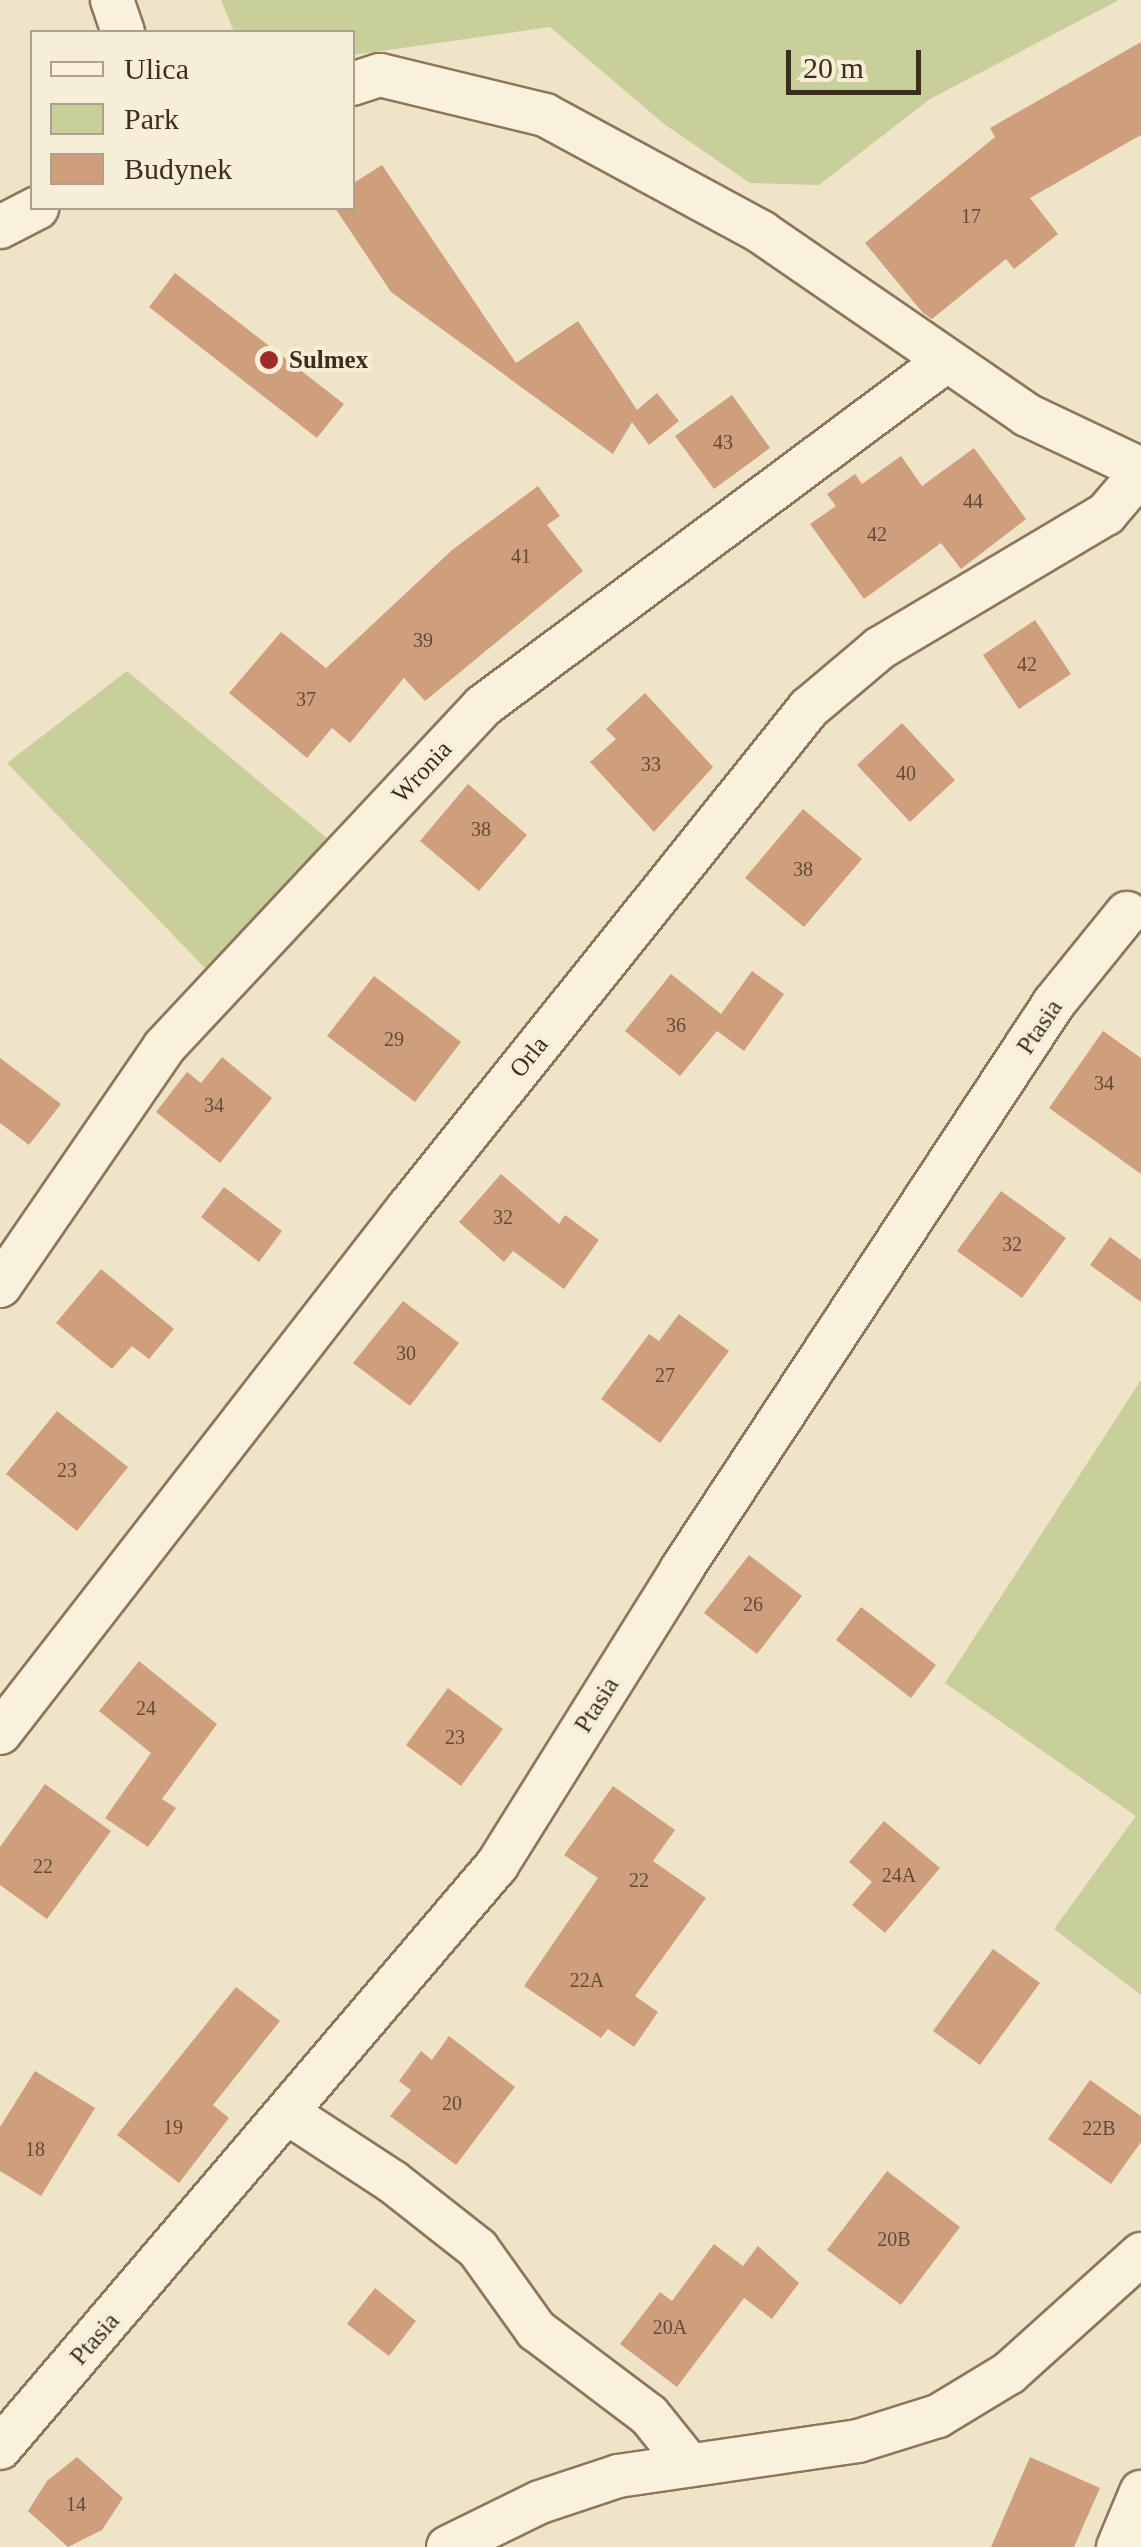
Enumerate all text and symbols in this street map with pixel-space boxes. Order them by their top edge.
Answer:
legend [30,30,355,210]
scale bar [791,30,926,92]
text: 20 m [803,51,864,84]
text: Ulica [124,52,189,85]
text: Park [124,102,179,135]
text: Budynek [124,152,232,185]
house number: 17 [961,204,981,228]
place label: Sulmex [289,345,368,375]
marker: Sulmex [258,349,280,371]
house number: 43 [713,430,733,454]
house number: 44 [963,489,983,513]
house number: 42 [867,522,887,546]
house number: 41 [511,544,531,568]
house number: 39 [413,628,433,652]
house number: 42 [1017,652,1037,676]
house number: 37 [296,687,316,711]
street label: Wronia [386,735,458,809]
house number: 33 [641,752,661,776]
house number: 40 [896,761,916,785]
house number: 38 [471,817,491,841]
house number: 38 [793,857,813,881]
street label: Ptasia [1011,994,1069,1060]
house number: 36 [666,1013,686,1037]
house number: 29 [384,1027,404,1051]
street label: Orla [503,1030,555,1084]
house number: 34 [1094,1071,1114,1095]
house number: 34 [204,1093,224,1117]
house number: 32 [493,1205,513,1229]
house number: 32 [1002,1232,1022,1256]
house number: 30 [396,1341,416,1365]
house number: 27 [655,1363,675,1387]
house number: 23 [57,1458,77,1482]
house number: 26 [743,1592,763,1616]
street label: Ptasia [568,1672,626,1738]
house number: 24 [136,1696,156,1720]
house number: 23 [445,1725,465,1749]
house number: 22 [33,1854,53,1878]
house number: 24A [882,1863,916,1887]
house number: 22 [629,1868,649,1892]
house number: 22A [570,1968,604,1992]
house number: 20 [442,2091,462,2115]
house number: 19 [163,2115,183,2139]
house number: 22B [1082,2116,1116,2140]
house number: 18 [25,2137,45,2161]
house number: 20B [877,2227,911,2251]
street label: Ptasia [64,2307,126,2371]
house number: 20A [653,2315,687,2339]
house number: 14 [66,2492,86,2516]

